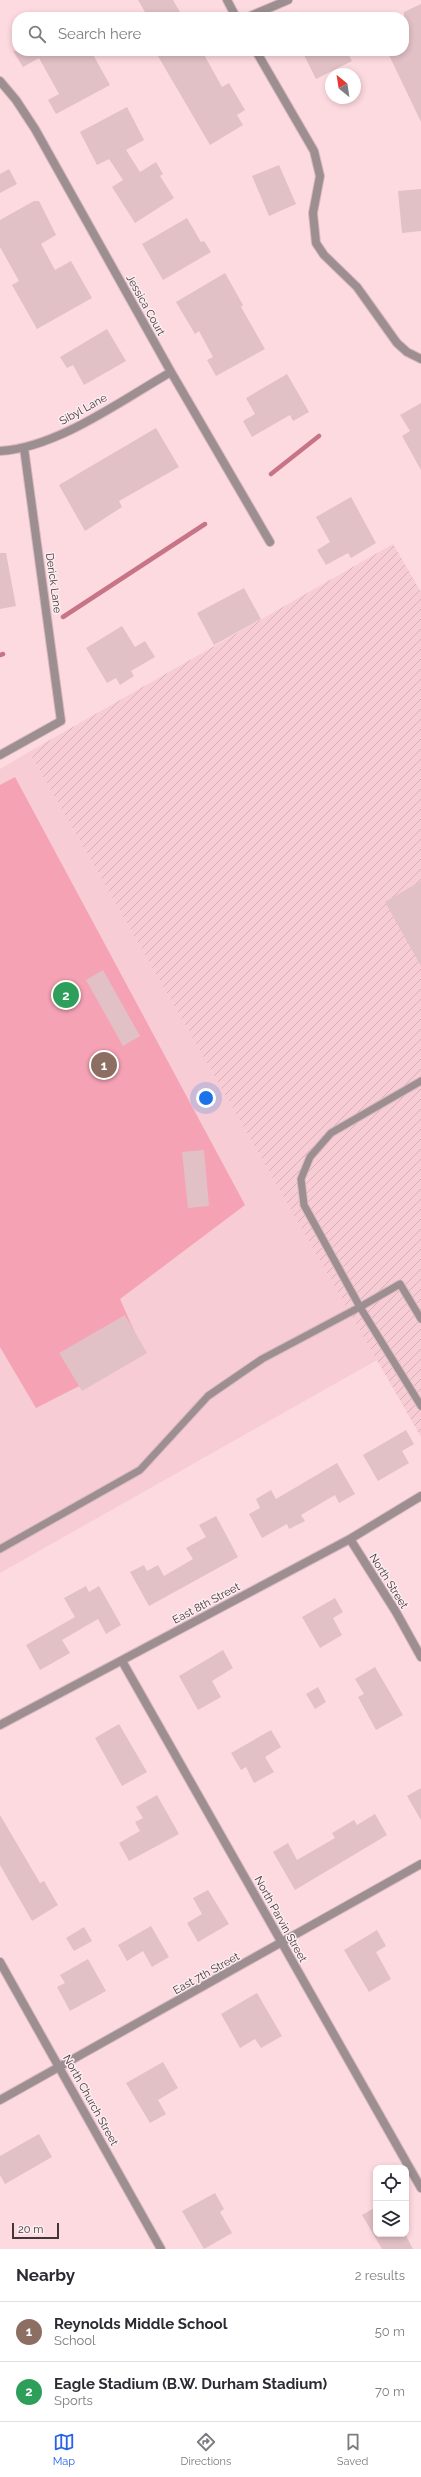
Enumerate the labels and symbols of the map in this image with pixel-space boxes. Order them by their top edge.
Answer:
north arrow [325,68,361,104]
street label: Jessica Court [123,272,168,338]
street label: Sibyl Lane [57,391,110,428]
street label: Derick Lane [43,552,64,614]
pin: 2 [53,980,79,1010]
pin: 1 [91,1050,117,1080]
your location [196,1088,216,1108]
street label: North Street [367,1551,411,1611]
street label: East 8th Street [170,1580,242,1627]
street label: North Parvin Street [252,1874,310,1965]
street label: East 7th Street [171,1950,242,1997]
street label: North Church Street [60,2053,121,2148]
scale bar [12,2221,59,2240]

